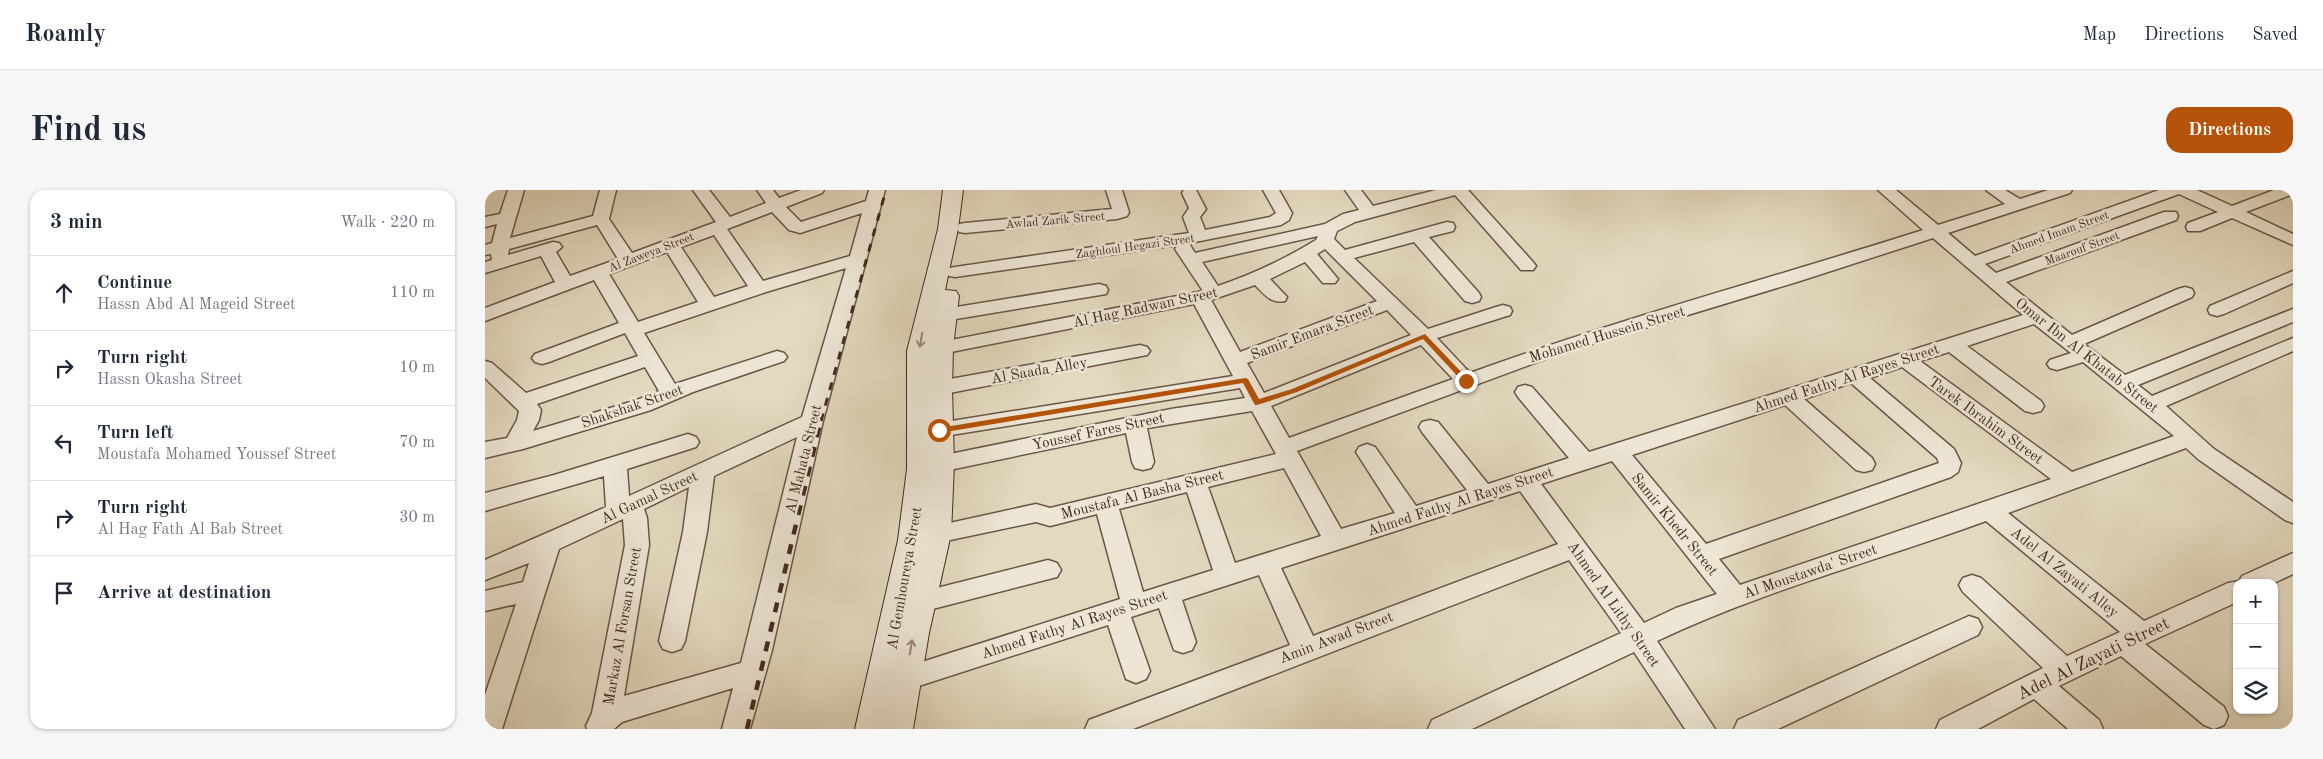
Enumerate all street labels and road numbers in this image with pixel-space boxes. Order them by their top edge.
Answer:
street label: Ahmed Imam Street [2008,209,2111,257]
street label: Awlad Zarik Street [1005,211,1105,231]
street label: Maarouf Street [2043,230,2121,268]
street label: Al Zaweya Street [607,231,696,275]
street label: Zaghloul Hegazi Street [1075,233,1195,261]
street label: Al Hag Radwan Street [1071,286,1219,331]
street label: Omar Ibn Al Khatab Street [2012,296,2160,417]
street label: Samir Emara Street [1249,303,1376,364]
street label: Mohamed Hussein Street [1528,305,1687,366]
street label: Ahmed Fathy Al Rayes Street [1751,342,1941,417]
street label: Al Saada Alley [990,356,1089,387]
street label: Tarek Ibrahim Street [1925,375,2045,468]
street label: Shakshak Street [580,383,685,432]
street label: Al Mahata Street [784,403,825,515]
street label: Youssef Fares Street [1031,411,1166,454]
street label: Ahmed Fathy Al Rayes Street [1365,465,1555,540]
street label: Moustafa Al Basha Street [1059,468,1225,523]
street label: Al Gamal Street [599,469,700,527]
street label: Samir Khedr Street [1628,471,1720,579]
street label: Al Gemhoureya Street [886,506,925,651]
street label: Adel Al Zayati Alley [2007,525,2121,621]
street label: Ahmed Al Lithy Street [1564,539,1662,670]
street label: Al Moustawda' Street [1742,542,1879,602]
street label: Markaz Al Forsan Street [602,546,645,707]
street label: Ahmed Fathy Al Rayes Street [979,588,1169,663]
street label: Amin Awad Street [1278,610,1396,667]
street label: Adel Al Zayati Street [2014,614,2172,704]

